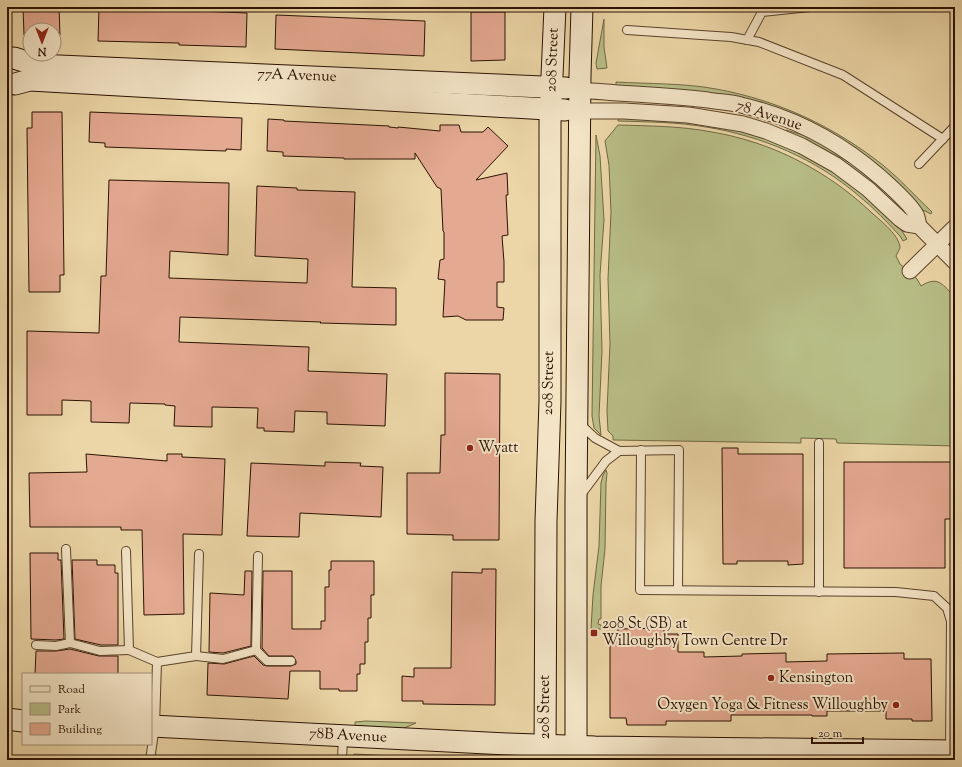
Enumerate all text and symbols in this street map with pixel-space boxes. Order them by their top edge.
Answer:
north arrow [22,22,62,62]
street label: 208 Street [541,27,565,93]
text: N [37,43,47,59]
street label: 77A Avenue [257,64,337,88]
street label: 78 Avenue [733,95,805,137]
street label: 208 Street [538,351,560,415]
place label: Wyatt [478,438,518,459]
marker: Wyatt [465,443,475,453]
place label: 208 St (SB) at Willoughby Town Centre Dr [602,614,788,652]
marker: 208 St (SB) at Willoughby Town Centre Dr [589,628,599,638]
place label: Kensington [779,668,854,689]
legend [22,673,152,745]
marker: Kensington [766,673,776,683]
street label: 208 Street [535,675,556,739]
text: Road [58,681,85,699]
place label: Oxygen Yoga & Fitness Willoughby [657,695,889,716]
marker: Oxygen Yoga & Fitness Willoughby [891,700,901,710]
text: Park [58,701,81,719]
scale bar [812,719,863,745]
text: Building [58,721,102,739]
street label: 78B Avenue [309,723,387,749]
text: 20 m [818,725,843,743]

